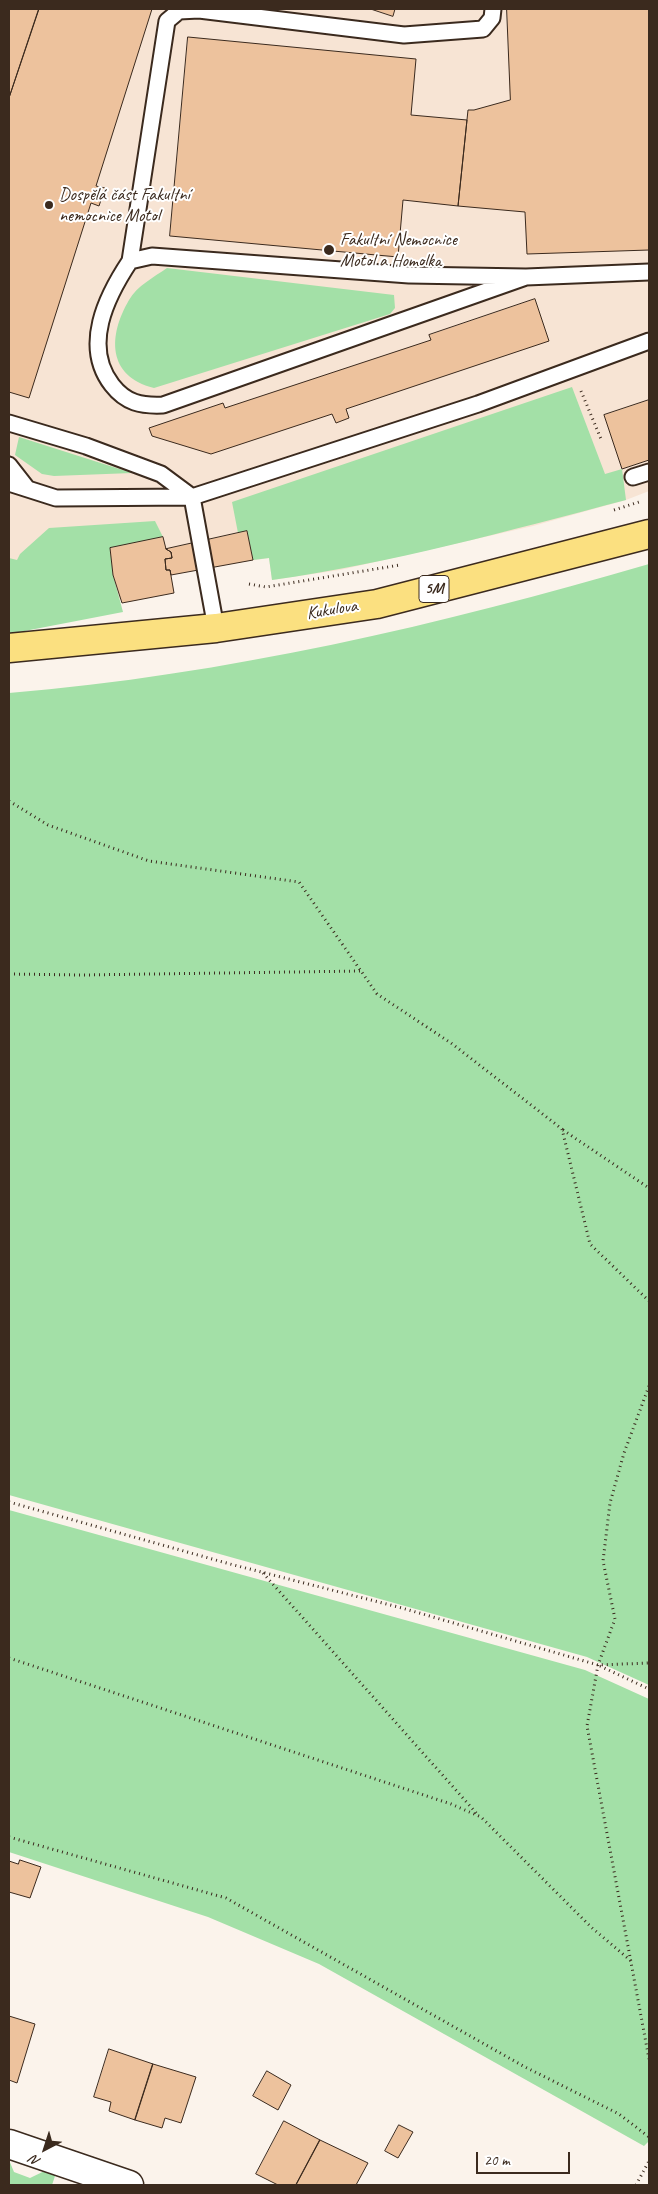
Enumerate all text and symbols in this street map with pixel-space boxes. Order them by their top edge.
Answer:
place label: Dospělá část Fakultní nemocnice Motol [59,184,190,226]
marker: Dospělá část Fakultní nemocnice Motol [43,199,55,211]
place label: Fakultní Nemocnice Motol a Homolka [340,229,457,272]
marker: Fakultní Nemocnice Motol a Homolka [322,243,336,257]
road number: 5M [419,576,449,602]
street label: Kukulova [305,595,359,625]
north arrow [20,2124,70,2174]
scale bar [478,2142,572,2174]
text: 20 m [484,2151,510,2170]
text: N [26,2152,44,2170]

